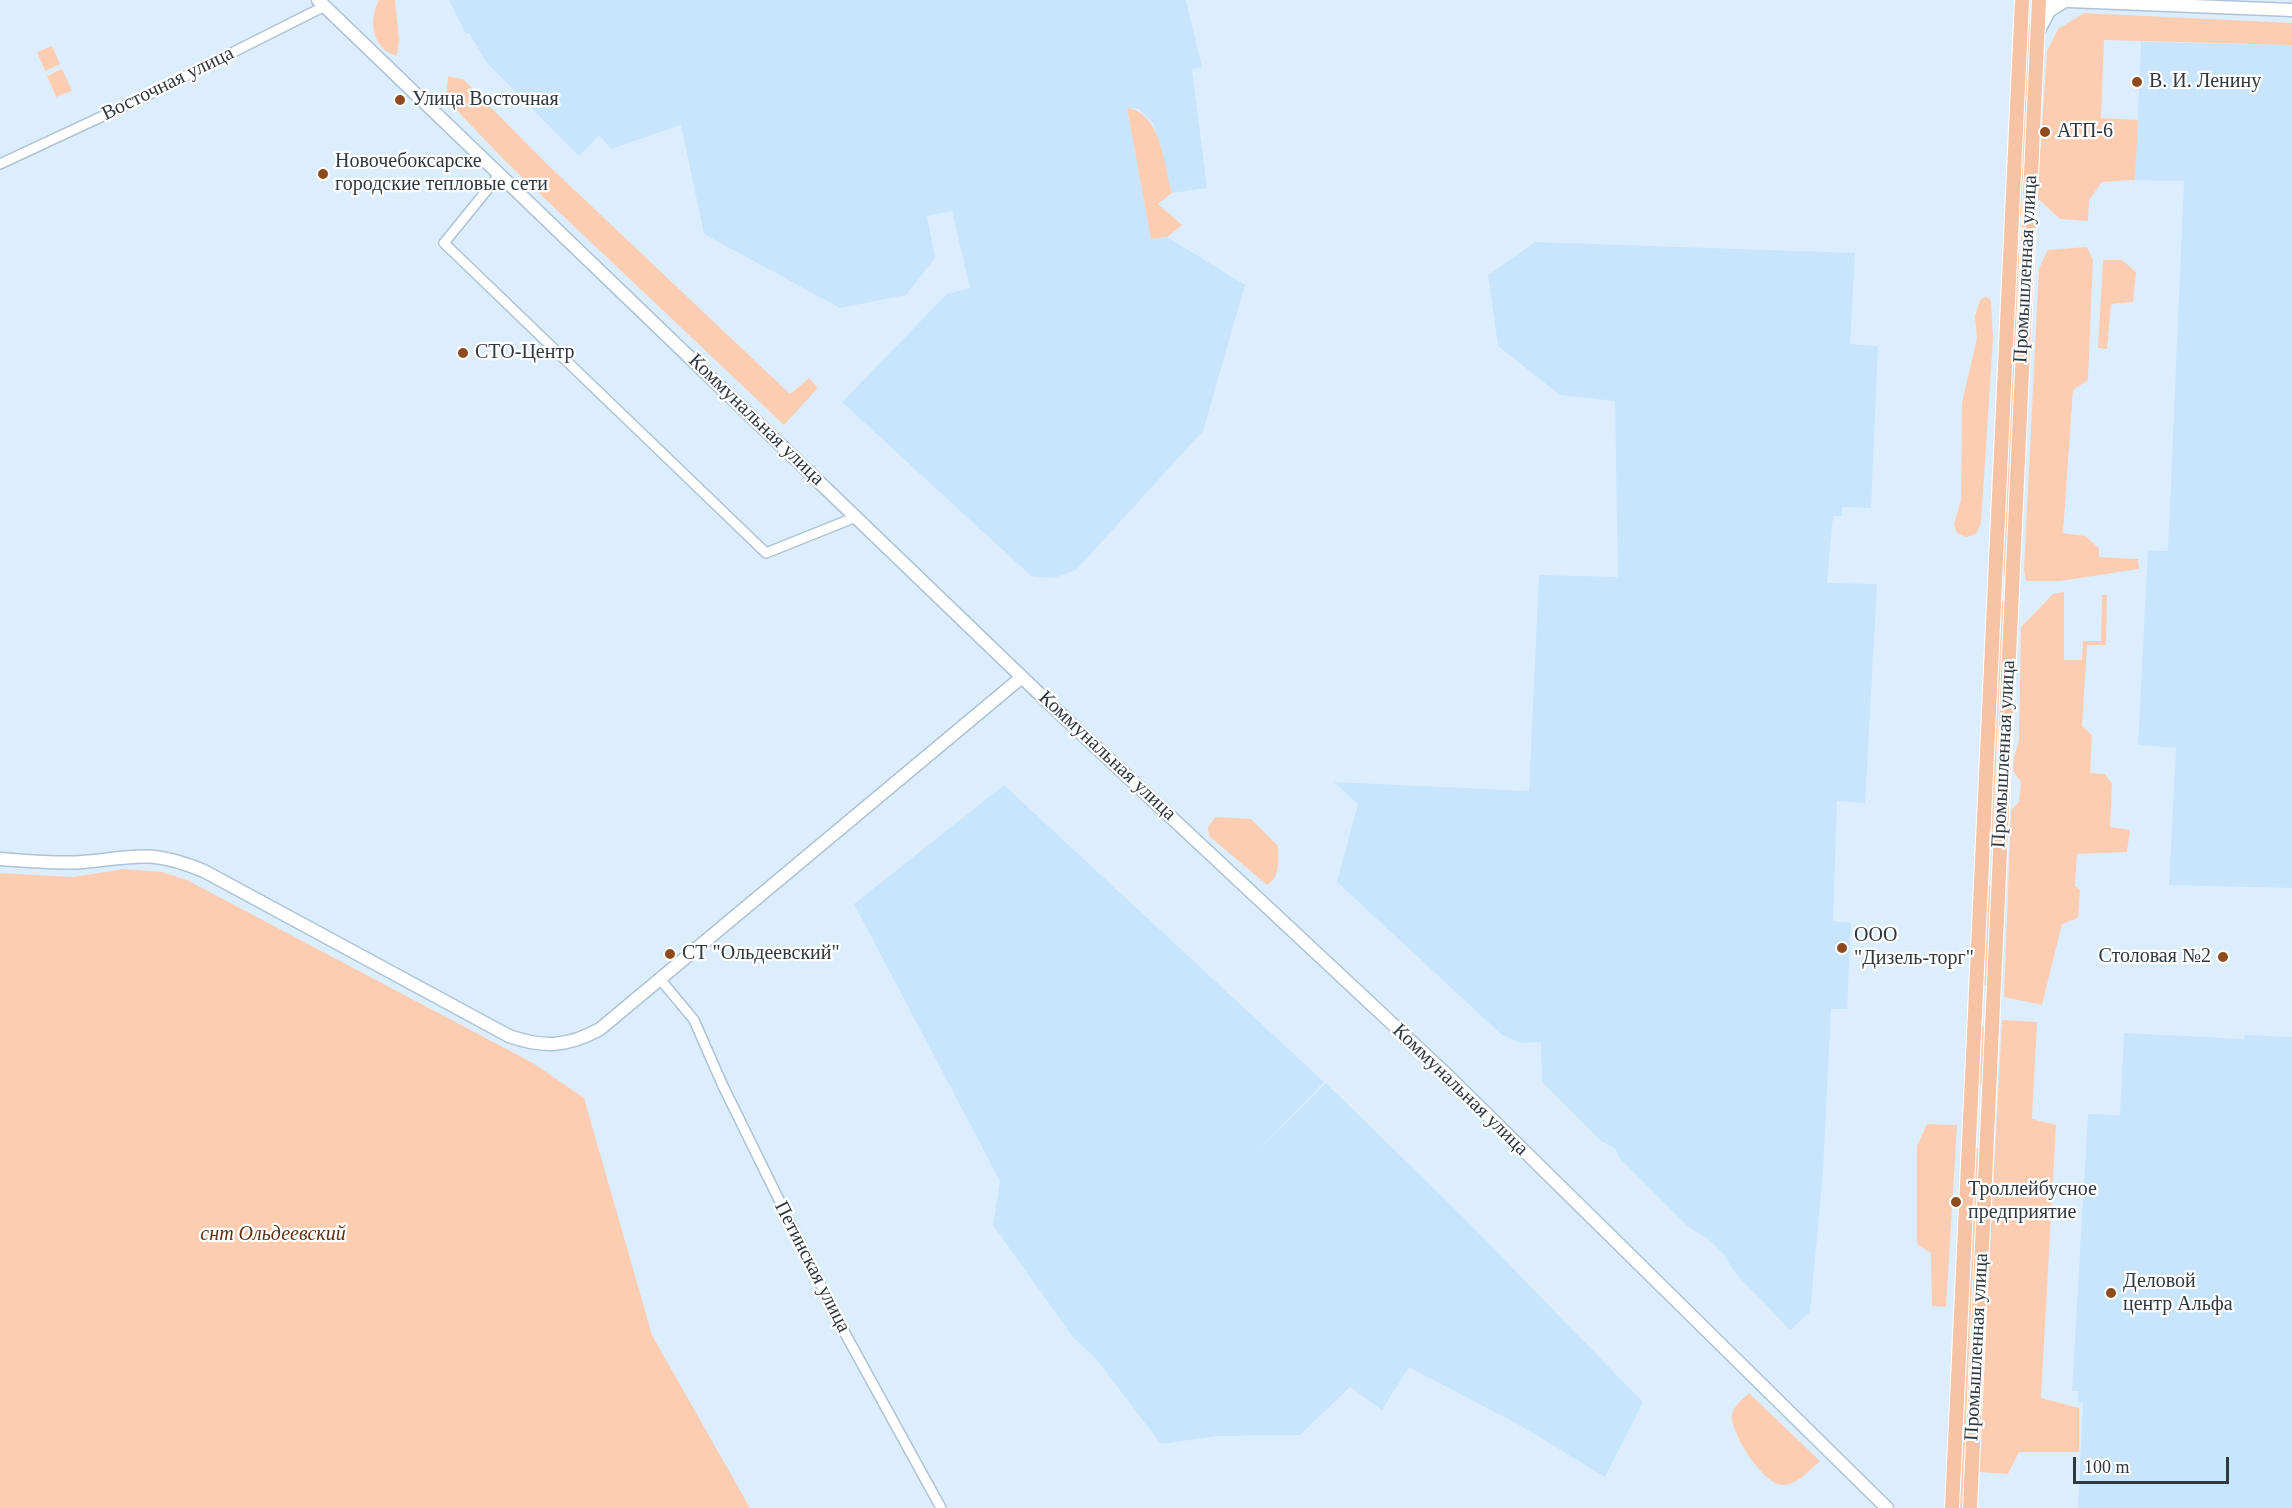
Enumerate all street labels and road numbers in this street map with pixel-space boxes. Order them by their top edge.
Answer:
street label: Восточная улица [98,42,238,126]
street label: Промышленная улица [2009,174,2043,364]
street label: Коммунальная улица [683,349,829,491]
street label: Промышленная улица [1987,659,2021,849]
street label: Коммунальная улица [1033,686,1181,826]
street label: Коммунальная улица [1387,1019,1533,1161]
street label: Петинская улица [769,1197,855,1337]
street label: Промышленная улица [1960,1252,1994,1442]

